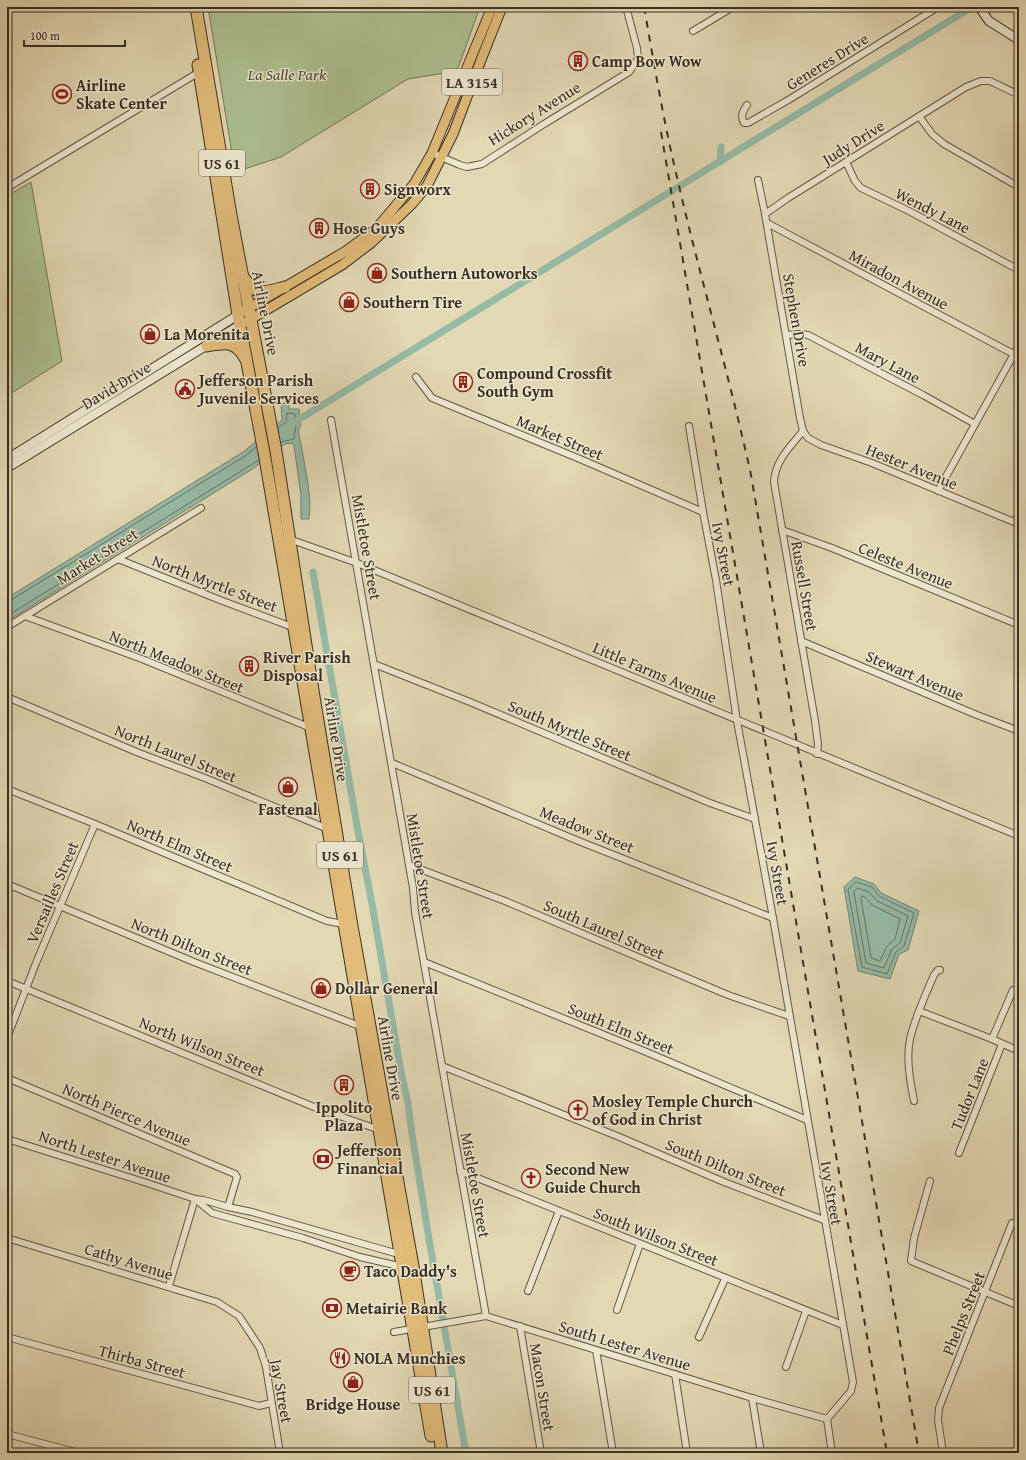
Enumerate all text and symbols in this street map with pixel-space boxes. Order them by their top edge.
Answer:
scale bar [24,22,125,48]
street label: Generes Drive [781,26,873,96]
text: 100 m [30,27,60,44]
place label: Camp Bow Wow [592,49,702,73]
building icon: Camp Bow Wow [567,50,589,72]
park label: La Salle Park [247,62,327,86]
road number: LA 3154 [442,69,502,95]
place label: Airline Skate Center [76,73,167,115]
street label: Hickory Avenue [483,75,585,151]
sports icon: Airline Skate Center [51,83,73,105]
street label: Judy Drive [815,113,889,172]
road number: US 61 [199,150,245,176]
place label: Signworx [384,177,451,201]
building icon: Signworx [359,178,381,200]
street label: Wendy Lane [891,181,975,239]
place label: Hose Guys [333,216,405,240]
building icon: Hose Guys [308,217,330,239]
street label: Miradon Avenue [845,243,953,315]
place label: Southern Autoworks [391,261,538,285]
shop icon: Southern Autoworks [366,262,388,284]
street label: Airline Drive [246,269,286,357]
street label: Stephen Drive [777,271,817,369]
place label: Southern Tire [363,290,462,314]
shop icon: Southern Tire [338,291,360,313]
place label: La Morenita [164,322,251,346]
shop icon: La Morenita [139,323,161,345]
street label: Mary Lane [851,335,925,389]
street label: David Drive [77,355,155,415]
place label: Compound Crossfit South Gym [477,361,612,403]
place label: Jefferson Parish Juvenile Services [196,368,319,410]
building icon: Compound Crossfit South Gym [452,371,474,393]
public building icon: Jefferson Parish Juvenile Services [174,378,196,400]
street label: Market Street [513,408,607,466]
street label: Hester Avenue [863,437,961,495]
street label: Mistletoe Street [346,492,388,602]
street label: Ivy Street [706,520,742,588]
street label: Market Street [52,521,143,591]
street label: Celeste Avenue [855,535,957,595]
street label: Russell Street [785,539,825,633]
street label: North Myrtle Street [149,548,282,618]
street label: North Meadow Street [106,623,248,699]
street label: Little Farms Avenue [589,635,721,709]
street label: Stewart Avenue [862,644,968,706]
place label: River Parish Disposal [263,645,351,687]
building icon: River Parish Disposal [238,655,260,677]
street label: South Myrtle Street [505,693,636,767]
street label: Airline Drive [318,695,356,783]
street label: North Laurel Street [111,718,241,789]
shop icon: Fastenal [277,776,299,798]
place label: Fastenal [258,797,318,821]
street label: Meadow Street [536,799,638,859]
street label: Mistletoe Street [401,811,441,921]
street label: North Elm Street [123,812,237,878]
street label: Versailles Street [20,837,84,947]
street label: Ivy Street [761,839,796,907]
road number: US 61 [317,842,363,868]
street label: South Laurel Street [540,893,668,965]
street label: North Dilton Street [128,911,257,981]
place label: Dollar General [335,976,438,1000]
shop icon: Dollar General [310,977,332,999]
street label: South Elm Street [564,996,678,1060]
street label: North Wilson Street [136,1010,269,1082]
street label: Airline Drive [372,1014,410,1102]
street label: Tudor Lane [944,1054,994,1134]
building icon: Ippolito Plaza [333,1074,355,1096]
street label: North Pierce Avenue [59,1076,195,1152]
place label: Mosley Temple Church of God in Christ [592,1089,753,1131]
place label: Ippolito Plaza [316,1095,373,1137]
church icon: Mosley Temple Church of God in Christ [567,1099,589,1121]
street label: North Lester Avenue [36,1123,174,1189]
street label: Mistletoe Street [455,1130,497,1240]
street label: South Dilton Street [662,1132,790,1202]
place label: Jefferson Financial [334,1138,403,1180]
bank icon: Jefferson Financial [312,1148,334,1170]
place label: Second New Guide Church [545,1157,641,1199]
street label: Ivy Street [815,1159,850,1227]
church icon: Second New Guide Church [520,1167,542,1189]
street label: South Wilson Street [590,1200,722,1272]
street label: Cathy Avenue [82,1236,176,1286]
place label: Taco Daddy's [364,1259,457,1283]
cafe icon: Taco Daddy's [339,1260,361,1282]
street label: Phelps Street [935,1267,991,1359]
place label: Metairie Bank [346,1296,448,1320]
bank icon: Metairie Bank [321,1297,343,1319]
street label: South Lester Avenue [556,1314,694,1376]
street label: Thirba Street [96,1338,188,1384]
street label: Macon Street [524,1341,562,1433]
place label: NOLA Munchies [354,1346,466,1370]
restaurant icon: NOLA Munchies [329,1347,351,1369]
street label: Jay Street [264,1355,299,1425]
shop icon: Bridge House [342,1371,364,1393]
road number: US 61 [409,1377,455,1403]
place label: Bridge House [306,1392,400,1416]

